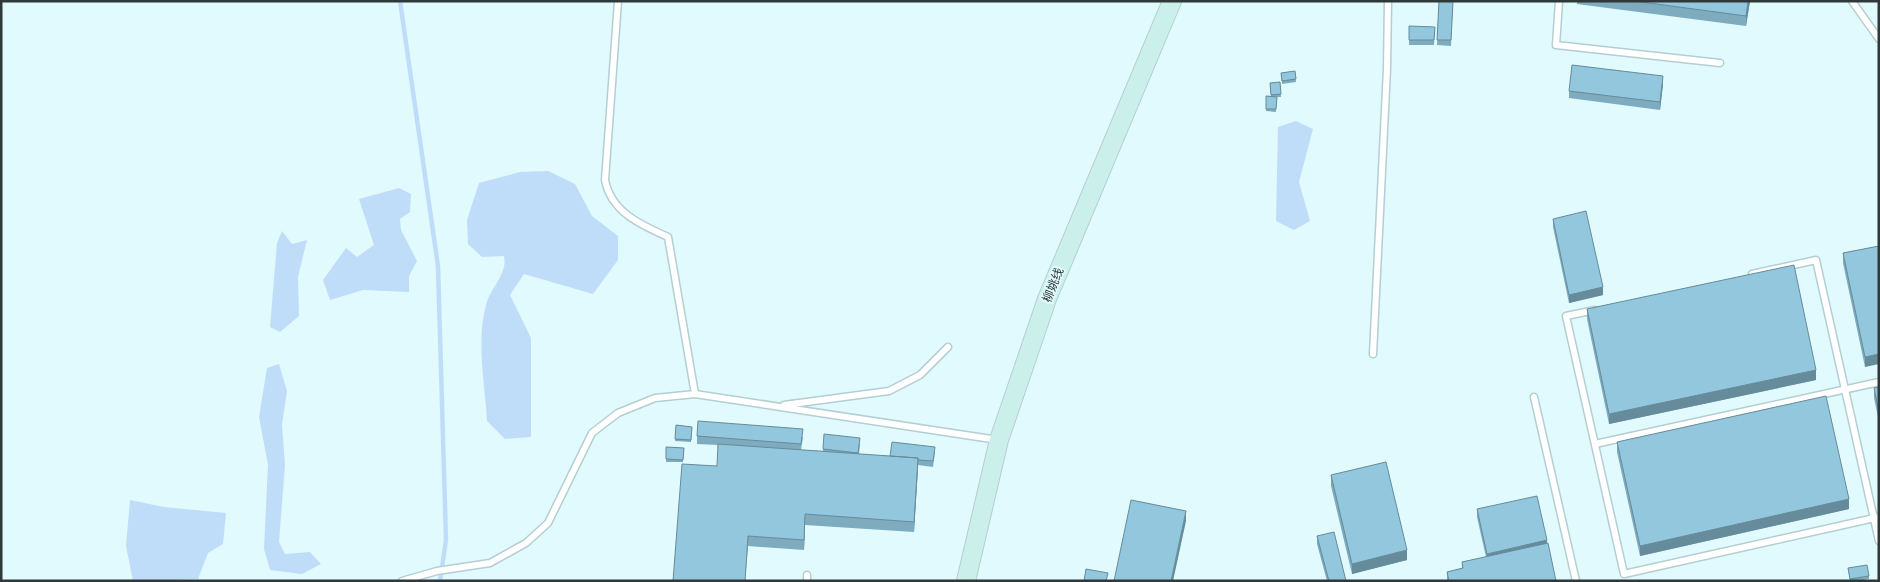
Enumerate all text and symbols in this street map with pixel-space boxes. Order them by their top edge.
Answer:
street label: 柳姚线 [1040,266,1067,305]

